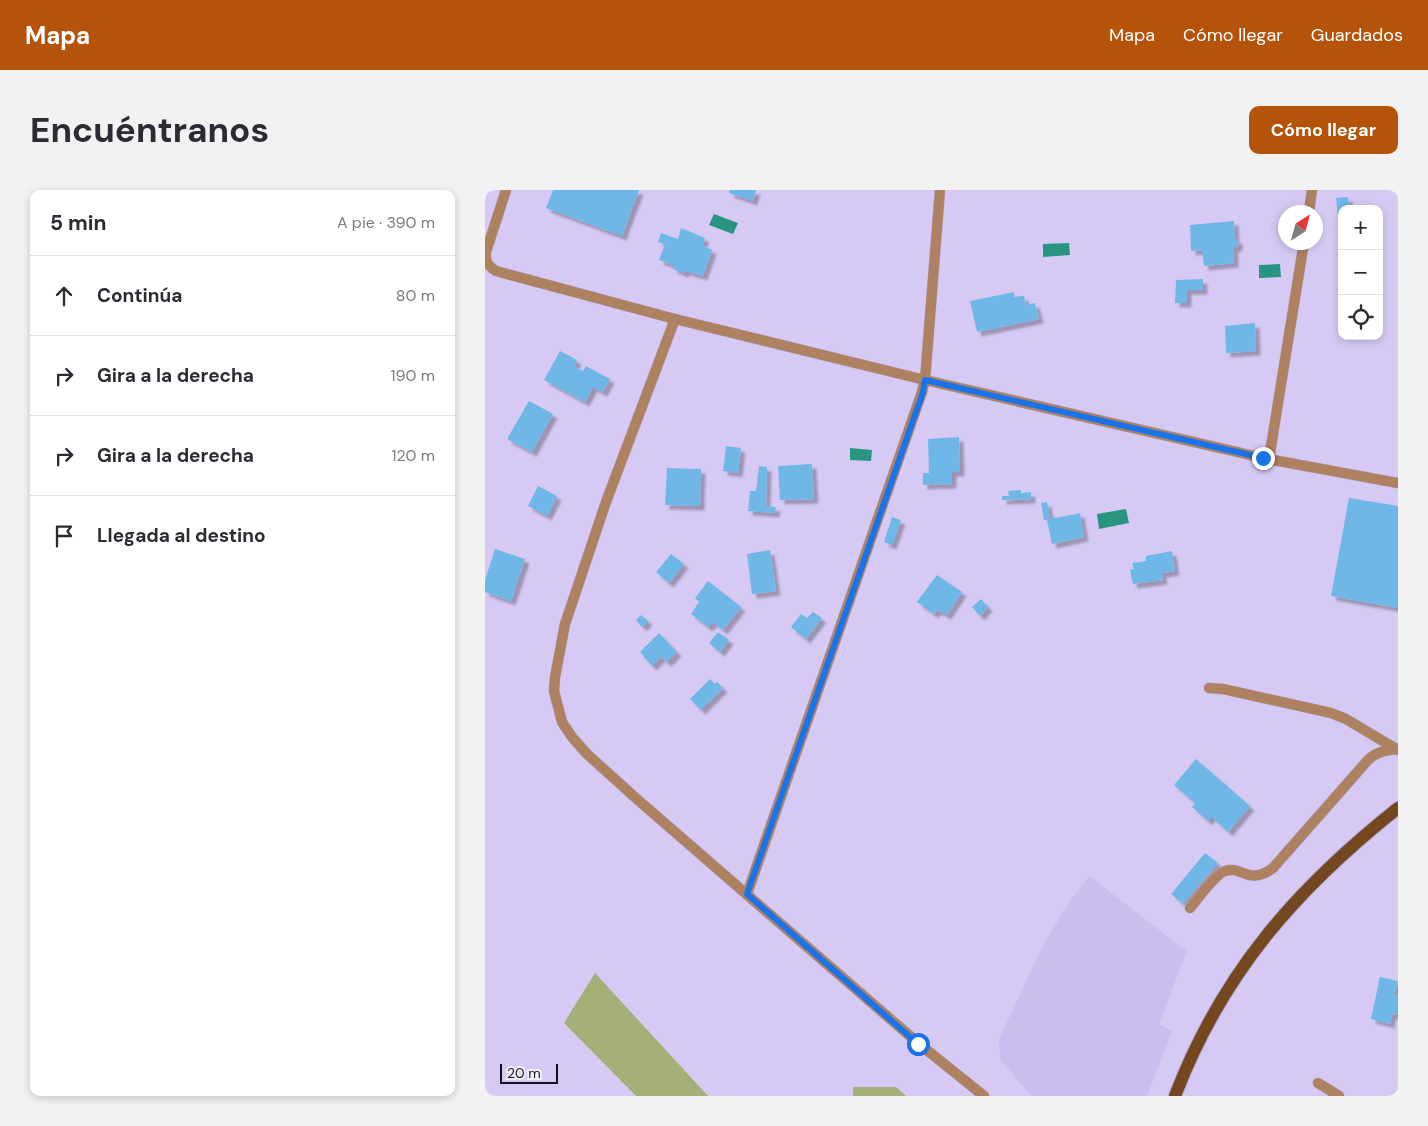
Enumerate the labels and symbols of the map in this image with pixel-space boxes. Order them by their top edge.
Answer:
north arrow [1278,205,1323,250]
route end [1252,447,1275,470]
route start [907,1033,930,1056]
scale bar [500,1061,557,1084]

